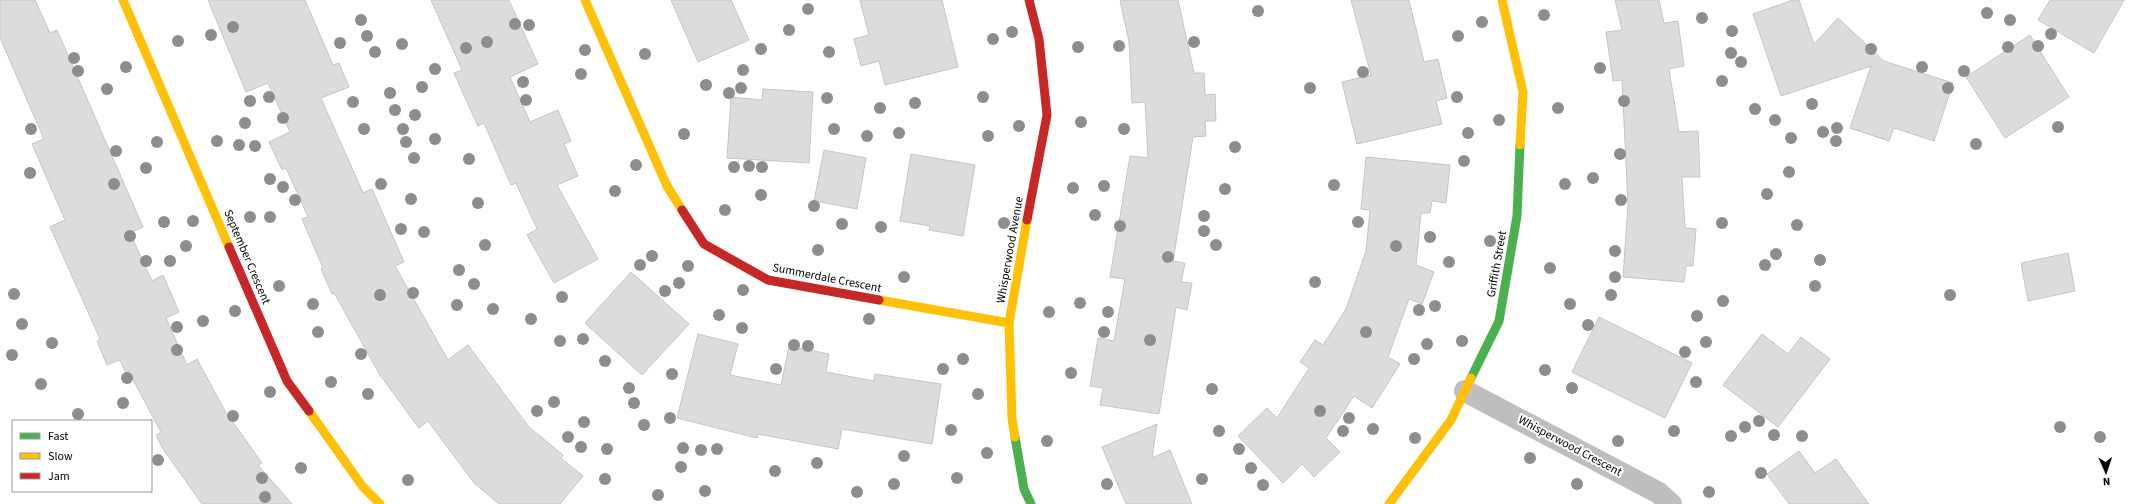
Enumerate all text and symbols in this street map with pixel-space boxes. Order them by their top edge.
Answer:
street label: Whisperwood Avenue [992,195,1028,305]
street label: September Crescent [219,207,275,307]
street label: Griffith Street [1483,229,1511,299]
street label: Summerdale Crescent [771,259,883,297]
street label: Whisperwood Crescent [1515,411,1625,481]
legend [12,420,152,492]
text: Fast [48,428,68,445]
text: Slow [48,448,73,465]
north arrow [2086,452,2126,492]
text: Jam [48,468,70,485]
text: N [2102,474,2111,489]

